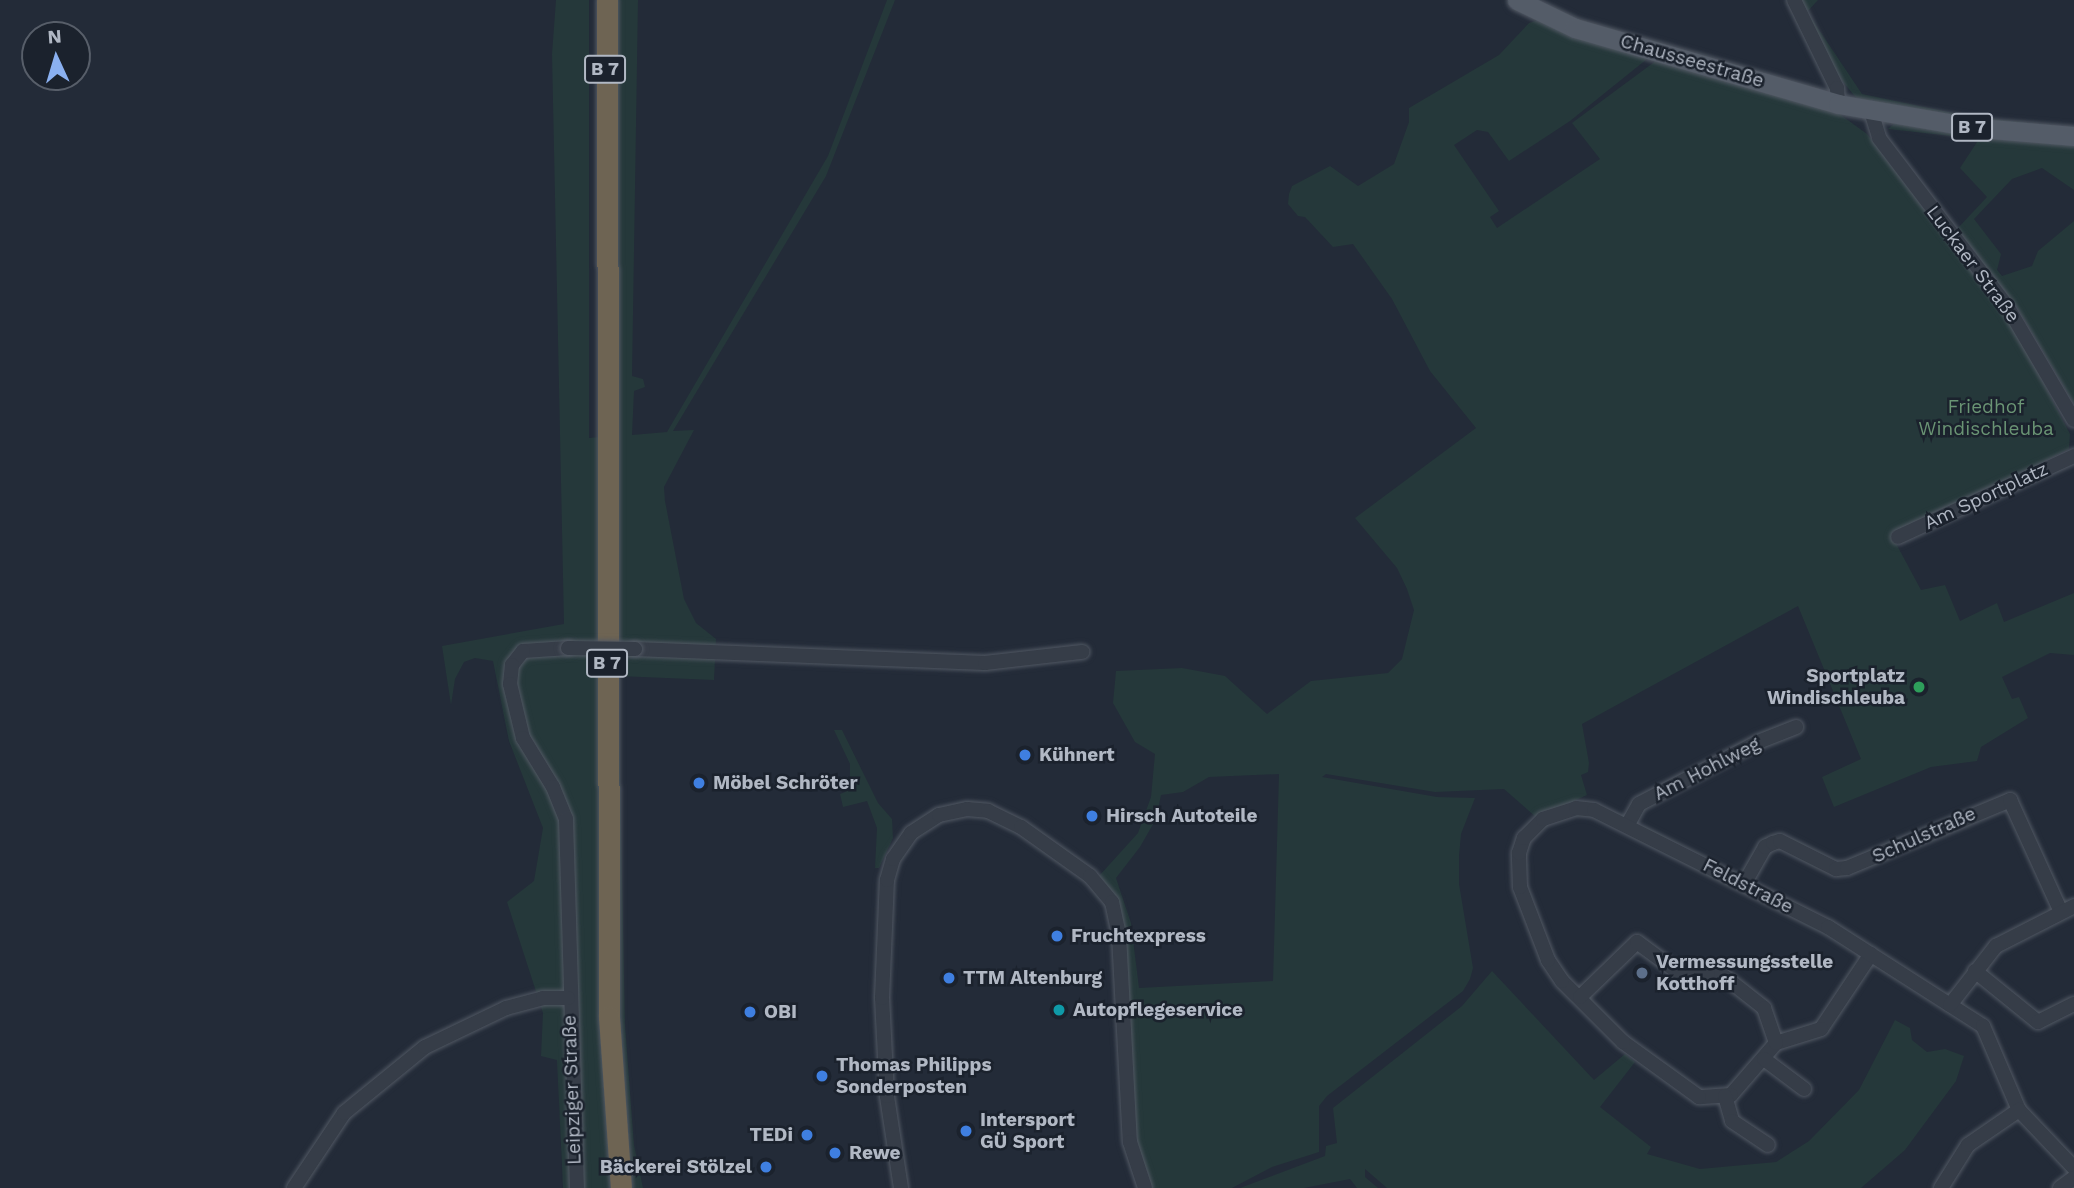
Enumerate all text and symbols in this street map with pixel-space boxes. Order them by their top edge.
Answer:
north arrow [21,21,91,91]
text: N [47,25,62,49]
street label: Chausseestraße [1618,30,1766,92]
road number: B 7 [582,55,628,84]
road number: B 7 [1949,112,1995,142]
street label: Luckaer Straße [1921,201,2025,327]
park label: Friedhof Windischleuba [1918,396,2054,440]
street label: Am Sportplatz [1921,457,2051,535]
road number: B 7 [584,648,630,678]
place label: Sportplatz Windischleuba [1767,665,1905,709]
marker: Sportplatz Windischleuba [1911,679,1927,695]
street label: Am Hohlweg [1650,732,1764,806]
place label: Kühnert [1039,744,1115,766]
marker: Kühnert [1017,747,1033,763]
place label: Möbel Schröter [713,772,858,794]
marker: Möbel Schröter [691,775,707,791]
street label: Schulstraße [1869,802,1979,868]
place label: Hirsch Autoteile [1106,805,1258,827]
marker: Hirsch Autoteile [1084,808,1100,824]
street label: Feldstraße [1699,854,1797,918]
place label: Fruchtexpress [1071,925,1206,947]
marker: Fruchtexpress [1049,928,1065,944]
place label: Vermessungsstelle Kotthoff [1656,951,1833,995]
marker: Vermessungsstelle Kotthoff [1634,965,1650,981]
place label: TTM Altenburg [963,967,1103,989]
marker: TTM Altenburg [941,970,957,986]
place label: Autopflegeservice [1073,999,1243,1021]
place label: OBI [764,1001,797,1023]
marker: Autopflegeservice [1051,1002,1067,1018]
marker: OBI [742,1004,758,1020]
street label: Leipziger Straße [558,1014,586,1166]
place label: Thomas Philipps Sonderposten [836,1054,992,1098]
marker: Thomas Philipps Sonderposten [814,1068,830,1084]
place label: Intersport GÜ Sport [980,1109,1075,1153]
marker: Intersport GÜ Sport [958,1123,974,1139]
place label: TEDi [749,1124,793,1146]
marker: TEDi [799,1127,815,1143]
place label: Rewe [849,1142,901,1164]
marker: Rewe [827,1145,843,1161]
place label: Bäckerei Stölzel [600,1156,752,1178]
marker: Bäckerei Stölzel [758,1159,774,1175]

